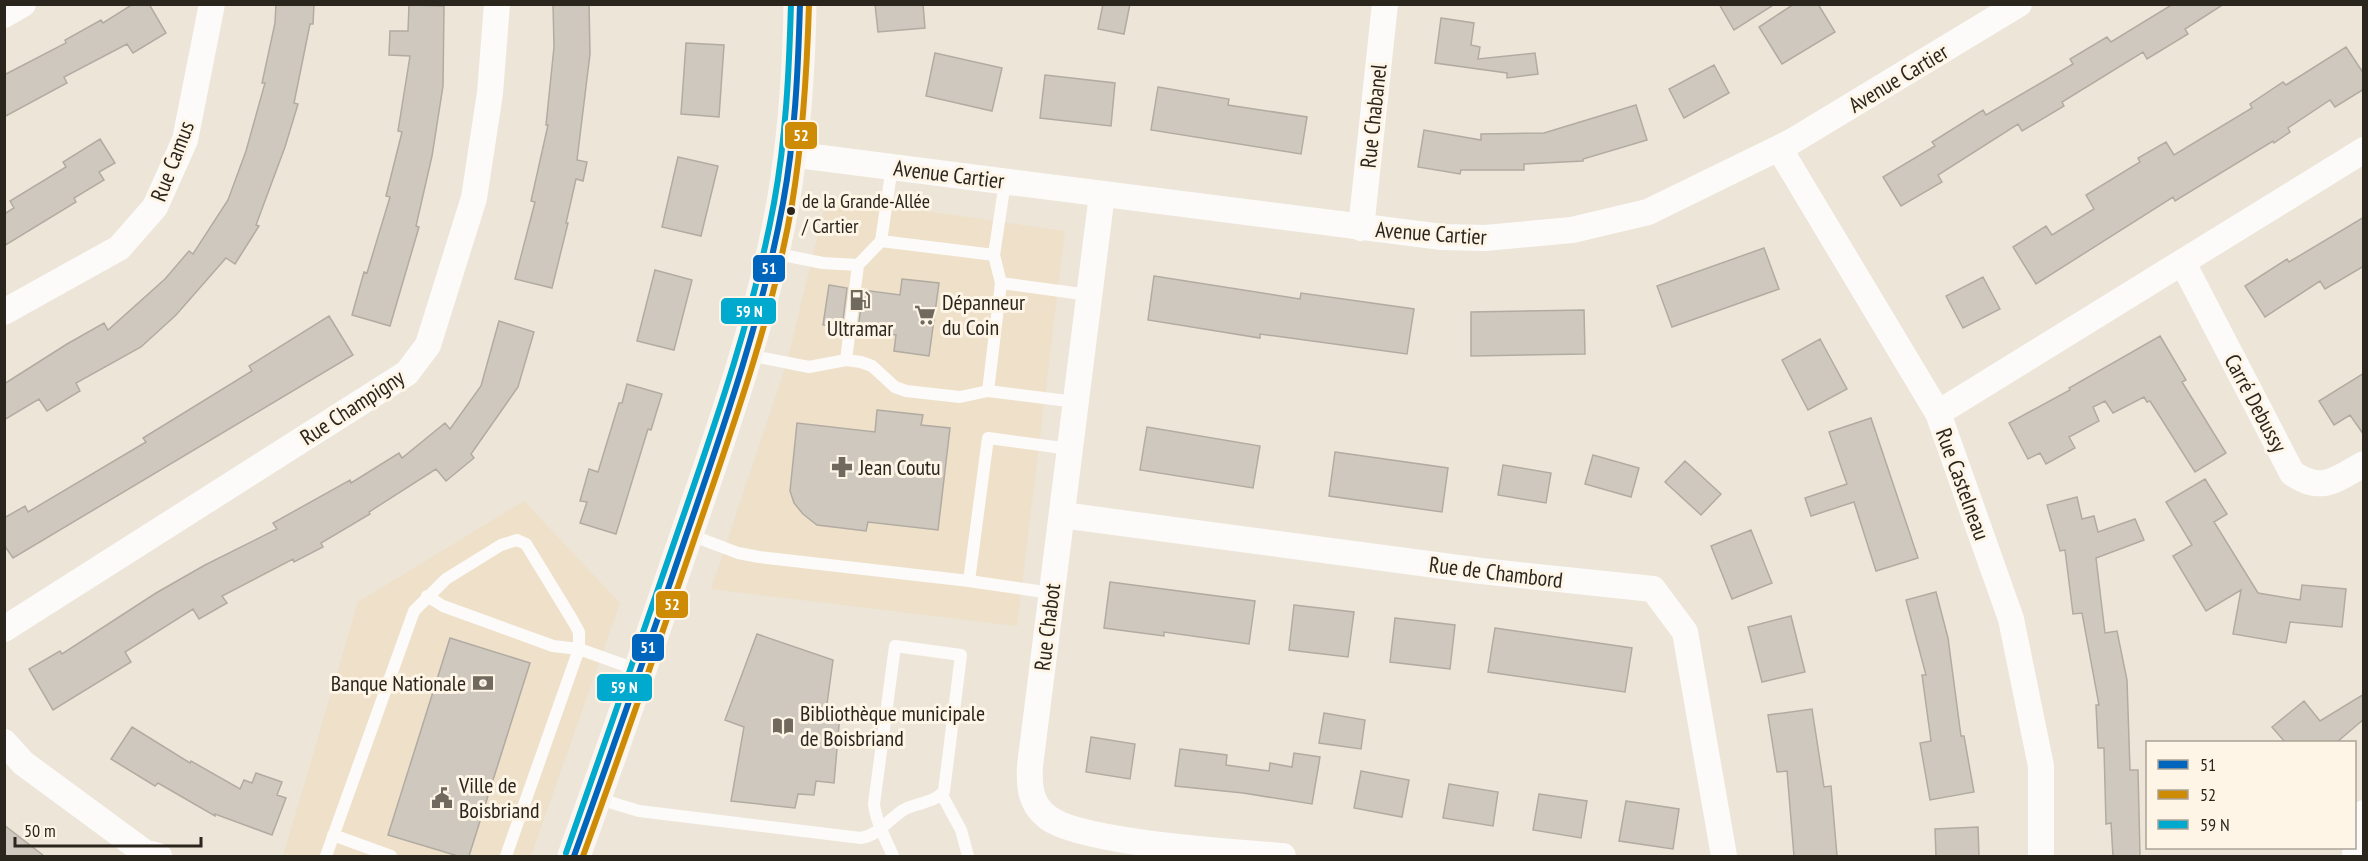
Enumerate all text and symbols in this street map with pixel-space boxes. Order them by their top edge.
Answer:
street label: Avenue Cartier [1843,37,1953,119]
street label: Rue Chabanel [1354,62,1392,169]
street label: Rue Camus [144,117,200,205]
line badge: 52 [784,121,818,150]
text: 52 [793,125,809,145]
street label: Avenue Cartier [892,153,1006,195]
place label: de la Grande-Allée / Cartier [801,188,930,239]
marker: de la Grande-Allée / Cartier [785,205,797,217]
street label: Avenue Cartier [1374,215,1488,251]
line badge: 51 [752,254,786,283]
text: 51 [761,258,777,278]
fuel station icon: Ultramar [848,288,872,312]
place label: Dépanneur du Coin [942,288,1025,341]
line badge: 59 N [720,297,777,325]
text: 59 N [735,301,763,321]
supermarket icon: Dépanneur du Coin [913,303,937,327]
place label: Ultramar [827,314,893,342]
street label: Carré Debussy [2218,349,2294,458]
street label: Rue Champigny [295,363,410,451]
street label: Rue Castelneau [1930,424,1996,544]
place label: Jean Coutu [858,453,941,481]
pharmacy icon: Jean Coutu [830,455,854,479]
street label: Rue de Chambord [1427,550,1565,594]
street label: Rue Chabot [1028,582,1066,672]
line badge: 52 [655,590,689,619]
text: 52 [664,594,680,614]
line badge: 51 [631,633,665,662]
text: 51 [640,637,656,657]
place label: Banque Nationale [331,669,466,697]
bank icon: Banque Nationale [471,671,495,695]
line badge: 59 N [596,673,653,702]
text: 59 N [610,677,638,697]
place label: Bibliothèque municipale de Boisbriand [800,699,985,752]
library icon: Bibliothèque municipale de Boisbriand [771,714,795,738]
legend [2146,741,2356,849]
text: 51 [2200,753,2216,776]
place label: Ville de Boisbriand [458,771,539,824]
text: 52 [2200,783,2216,806]
public building icon: Ville de Boisbriand [430,786,454,810]
scale bar [15,810,201,848]
text: 59 N [2200,813,2230,836]
text: 50 m [24,819,56,842]

